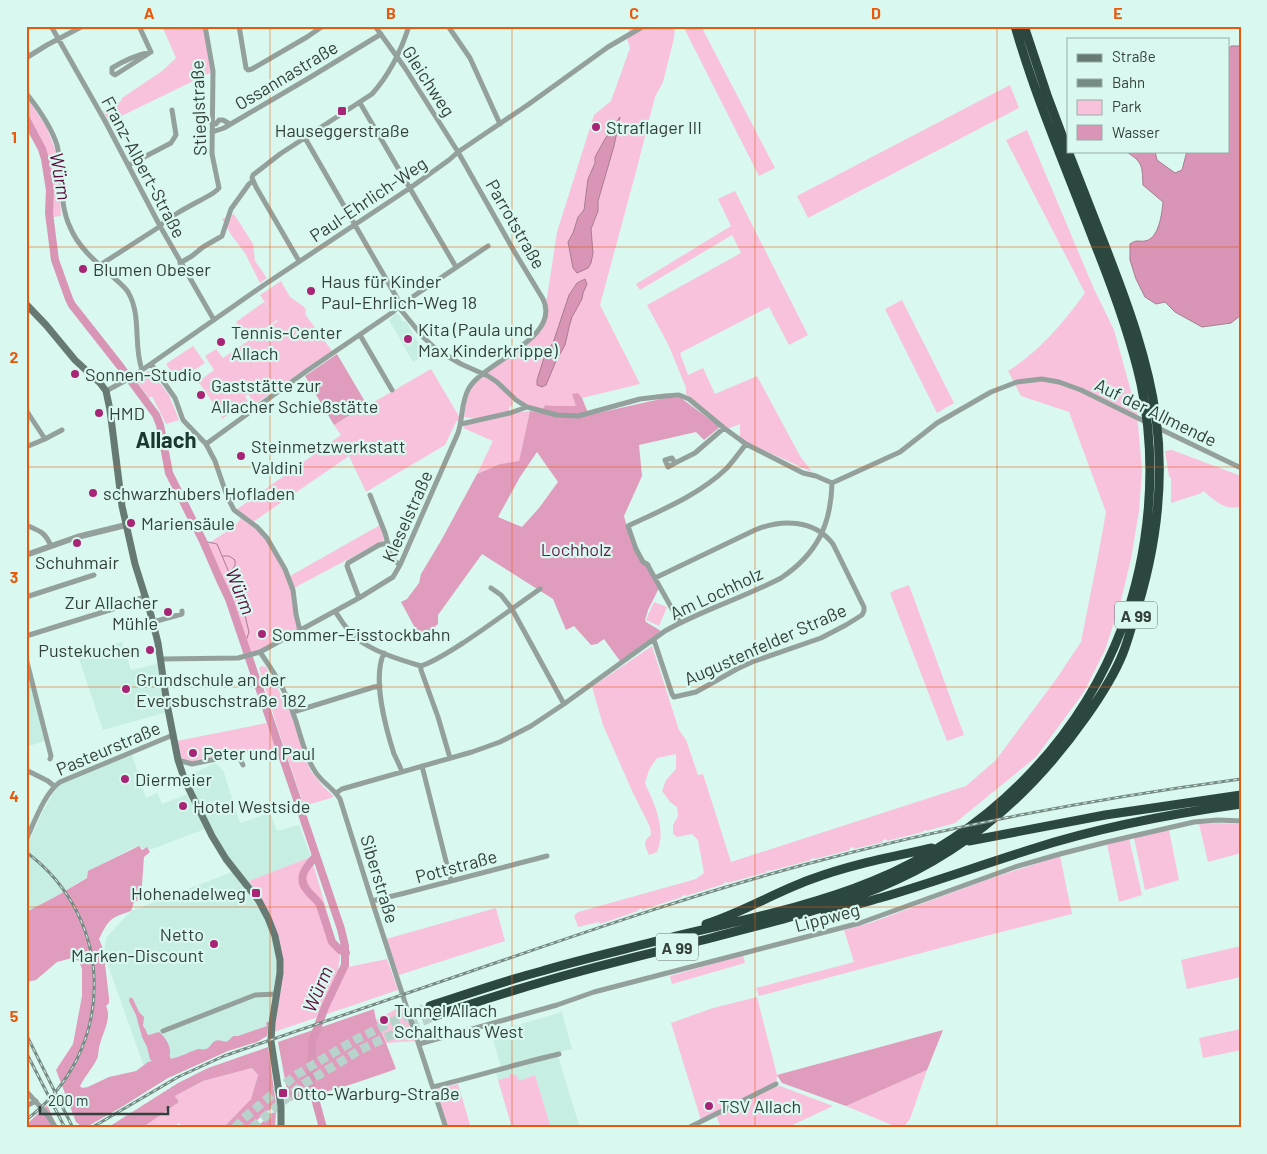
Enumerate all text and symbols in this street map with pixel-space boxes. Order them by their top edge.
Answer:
text: A [144,3,155,22]
text: B [386,3,396,22]
text: C [629,3,639,22]
text: D [871,3,881,22]
text: E [1113,3,1123,22]
street label: Ossannastraße [230,36,342,114]
legend [1067,38,1230,152]
street label: Gleichweg [398,41,460,121]
text: Straße [1112,47,1156,65]
street label: Stieglstraße [185,60,211,156]
text: Bahn [1112,73,1145,91]
street label: Franz-Albert-Straße [97,92,191,242]
text: Park [1112,97,1142,115]
marker: Hauseggerstraße [336,105,348,117]
place label: Straflager III [606,116,702,138]
place label: Hauseggerstraße [275,119,409,141]
marker: Straflager III [590,121,602,133]
text: Wasser [1112,123,1160,141]
text: 1 [11,127,17,146]
water label: Würm [46,150,76,202]
street label: Paul-Ehrlich-Weg [305,152,431,246]
street label: Parrotstraße [482,175,550,273]
place label: Blumen Obeser [93,258,211,280]
marker: Blumen Obeser [77,263,89,275]
place label: Haus für Kinder Paul-Ehrlich-Weg 18 [321,270,477,313]
marker: Haus für Kinder Paul-Ehrlich-Weg 18 [305,285,317,297]
place label: Kita (Paula und Max Kinderkrippe) [418,318,558,361]
place label: Tennis-Center Allach [231,321,342,364]
marker: Kita (Paula und Max Kinderkrippe) [402,333,414,345]
marker: Tennis-Center Allach [215,336,227,348]
text: 2 [10,347,19,366]
place label: Sonnen-Studio [85,363,202,385]
marker: Sonnen-Studio [69,368,81,380]
street label: Auf der Allmende [1092,373,1220,451]
place label: Gaststätte zur Allacher Schießstätte [211,374,378,417]
marker: Gaststätte zur Allacher Schießstätte [195,389,207,401]
place label: HMD [109,402,145,424]
marker: HMD [93,407,105,419]
district label: Allach [136,426,196,452]
place label: Steinmetzwerkstatt Valdini [251,435,406,478]
marker: Steinmetzwerkstatt Valdini [235,450,247,462]
street label: Kleselstraße [377,467,437,565]
place label: schwarzhubers Hofladen [103,482,295,504]
marker: schwarzhubers Hofladen [87,487,99,499]
place label: Mariensäule [141,512,235,534]
marker: Mariensäule [125,517,137,529]
marker: Schuhmair [71,537,83,549]
park label: Lochholz [541,538,611,560]
place label: Schuhmair [35,551,120,573]
street label: Am Lochholz [666,562,766,624]
water label: Würm [221,564,261,618]
text: 3 [10,567,18,586]
place label: Zur Allacher Mühle [65,591,158,634]
street label: Augustenfelder Straße [680,598,850,690]
road number: A 99 [1115,602,1157,628]
marker: Zur Allacher Mühle [162,606,174,618]
place label: Sommer-Eisstockbahn [272,623,451,645]
marker: Sommer-Eisstockbahn [256,628,268,640]
place label: Pustekuchen [38,639,140,661]
marker: Pustekuchen [144,644,156,656]
place label: Grundschule an der Eversbuschstraße 182 [136,668,307,711]
marker: Grundschule an der Eversbuschstraße 182 [120,683,132,695]
street label: Pasteurstraße [53,716,163,780]
place label: Peter und Paul [203,742,315,764]
marker: Peter und Paul [187,747,199,759]
place label: Diermeier [135,768,212,790]
marker: Diermeier [119,773,131,785]
text: 4 [9,786,19,805]
place label: Hotel Westside [193,795,310,817]
marker: Hotel Westside [177,800,189,812]
street label: Siberstraße [356,832,404,926]
street label: Pottstraße [413,845,499,887]
place label: Hohenadelweg [131,882,246,904]
marker: Hohenadelweg [250,887,262,899]
street label: Lippweg [792,898,862,936]
place label: Netto Marken-Discount [71,923,204,966]
road number: A 99 [656,934,698,960]
marker: Netto Marken-Discount [208,938,220,950]
water label: Würm [297,962,337,1016]
place label: Tunnel Allach Schalthaus West [394,999,524,1042]
text: 5 [10,1006,19,1025]
marker: Tunnel Allach Schalthaus West [378,1014,390,1026]
place label: Otto-Warburg-Straße [293,1082,460,1104]
scale bar [40,1084,168,1116]
marker: Otto-Warburg-Straße [277,1087,289,1099]
text: 200 m [48,1091,88,1109]
place label: TSV Allach [719,1095,801,1117]
marker: TSV Allach [703,1100,715,1112]

